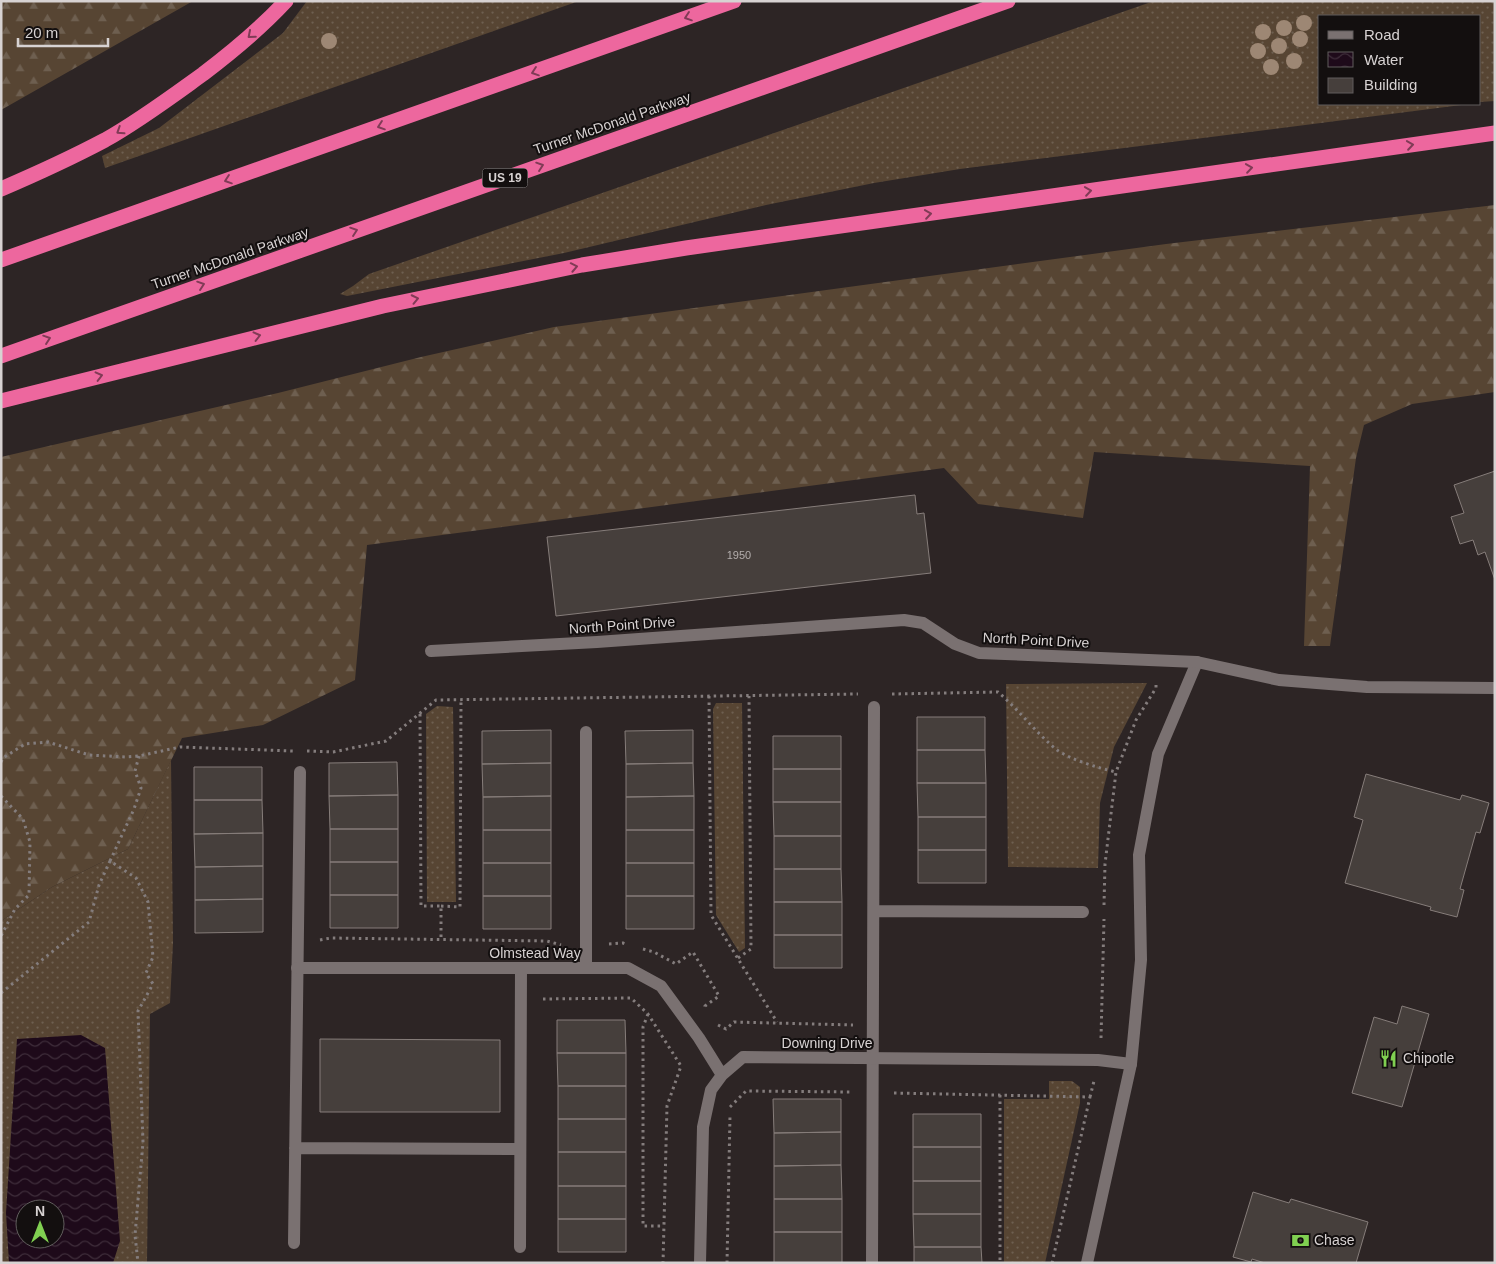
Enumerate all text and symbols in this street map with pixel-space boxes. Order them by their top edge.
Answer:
one-way arrow [684,12,693,22]
scale bar [18,15,108,47]
legend [1318,15,1481,105]
text: 20 m [25,24,58,41]
text: Road [1364,26,1400,43]
one-way arrow [247,29,256,38]
text: Water [1364,51,1403,68]
one-way arrow [531,66,539,76]
text: Building [1364,76,1417,93]
street label: Turner McDonald Parkway [531,89,693,157]
one-way arrow [378,120,386,130]
one-way arrow [116,124,125,134]
one-way arrow [1406,140,1415,150]
one-way arrow [535,162,544,172]
one-way arrow [1245,163,1254,173]
road number: US 19 [482,168,528,188]
one-way arrow [225,174,233,184]
one-way arrow [1085,186,1093,197]
one-way arrow [924,209,932,220]
street label: Turner McDonald Parkway [149,224,311,292]
one-way arrow [349,227,358,237]
one-way arrow [570,262,579,272]
one-way arrow [196,281,204,291]
one-way arrow [411,294,420,305]
one-way arrow [252,331,261,342]
one-way arrow [42,335,51,345]
one-way arrow [95,371,104,382]
house number: 1950 [727,549,751,561]
street label: North Point Drive [568,613,676,637]
street label: North Point Drive [982,629,1090,651]
street label: Olmstead Way [489,945,581,961]
street label: Downing Drive [781,1035,873,1051]
restaurant icon: Chipotle [1379,1048,1399,1068]
place label: Chipotle [1403,1050,1455,1066]
north arrow [15,1199,65,1249]
text: N [35,1203,45,1219]
bank icon: Chase [1290,1230,1310,1250]
place label: Chase [1314,1232,1355,1248]

